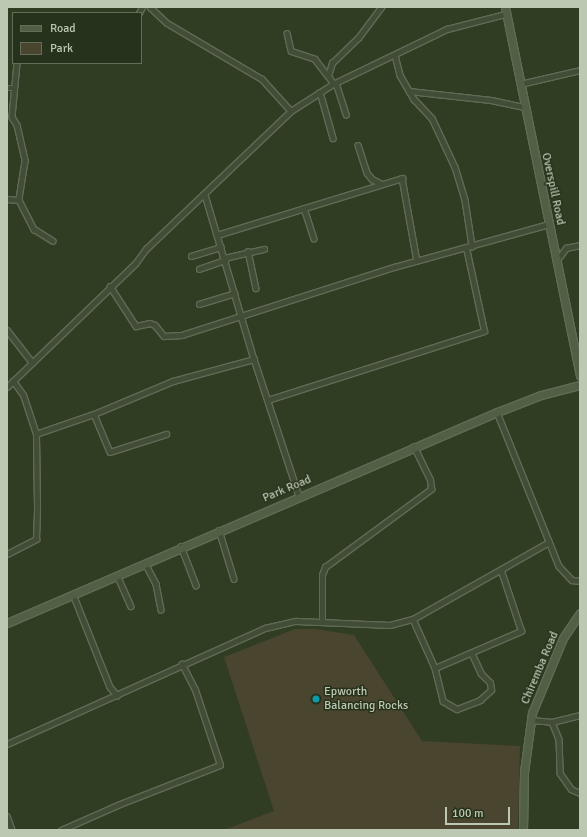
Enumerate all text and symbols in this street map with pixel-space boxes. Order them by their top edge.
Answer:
legend [12,12,142,64]
text: Road [50,21,76,36]
text: Park [50,41,73,56]
street label: Overspill Road [538,151,568,227]
street label: Park Road [261,472,313,506]
street label: Chiremba Road [518,630,562,706]
place label: Epworth Balancing Rocks [324,685,408,713]
marker: Epworth Balancing Rocks [311,694,321,704]
scale bar [447,799,512,825]
text: 100 m [452,806,484,821]

